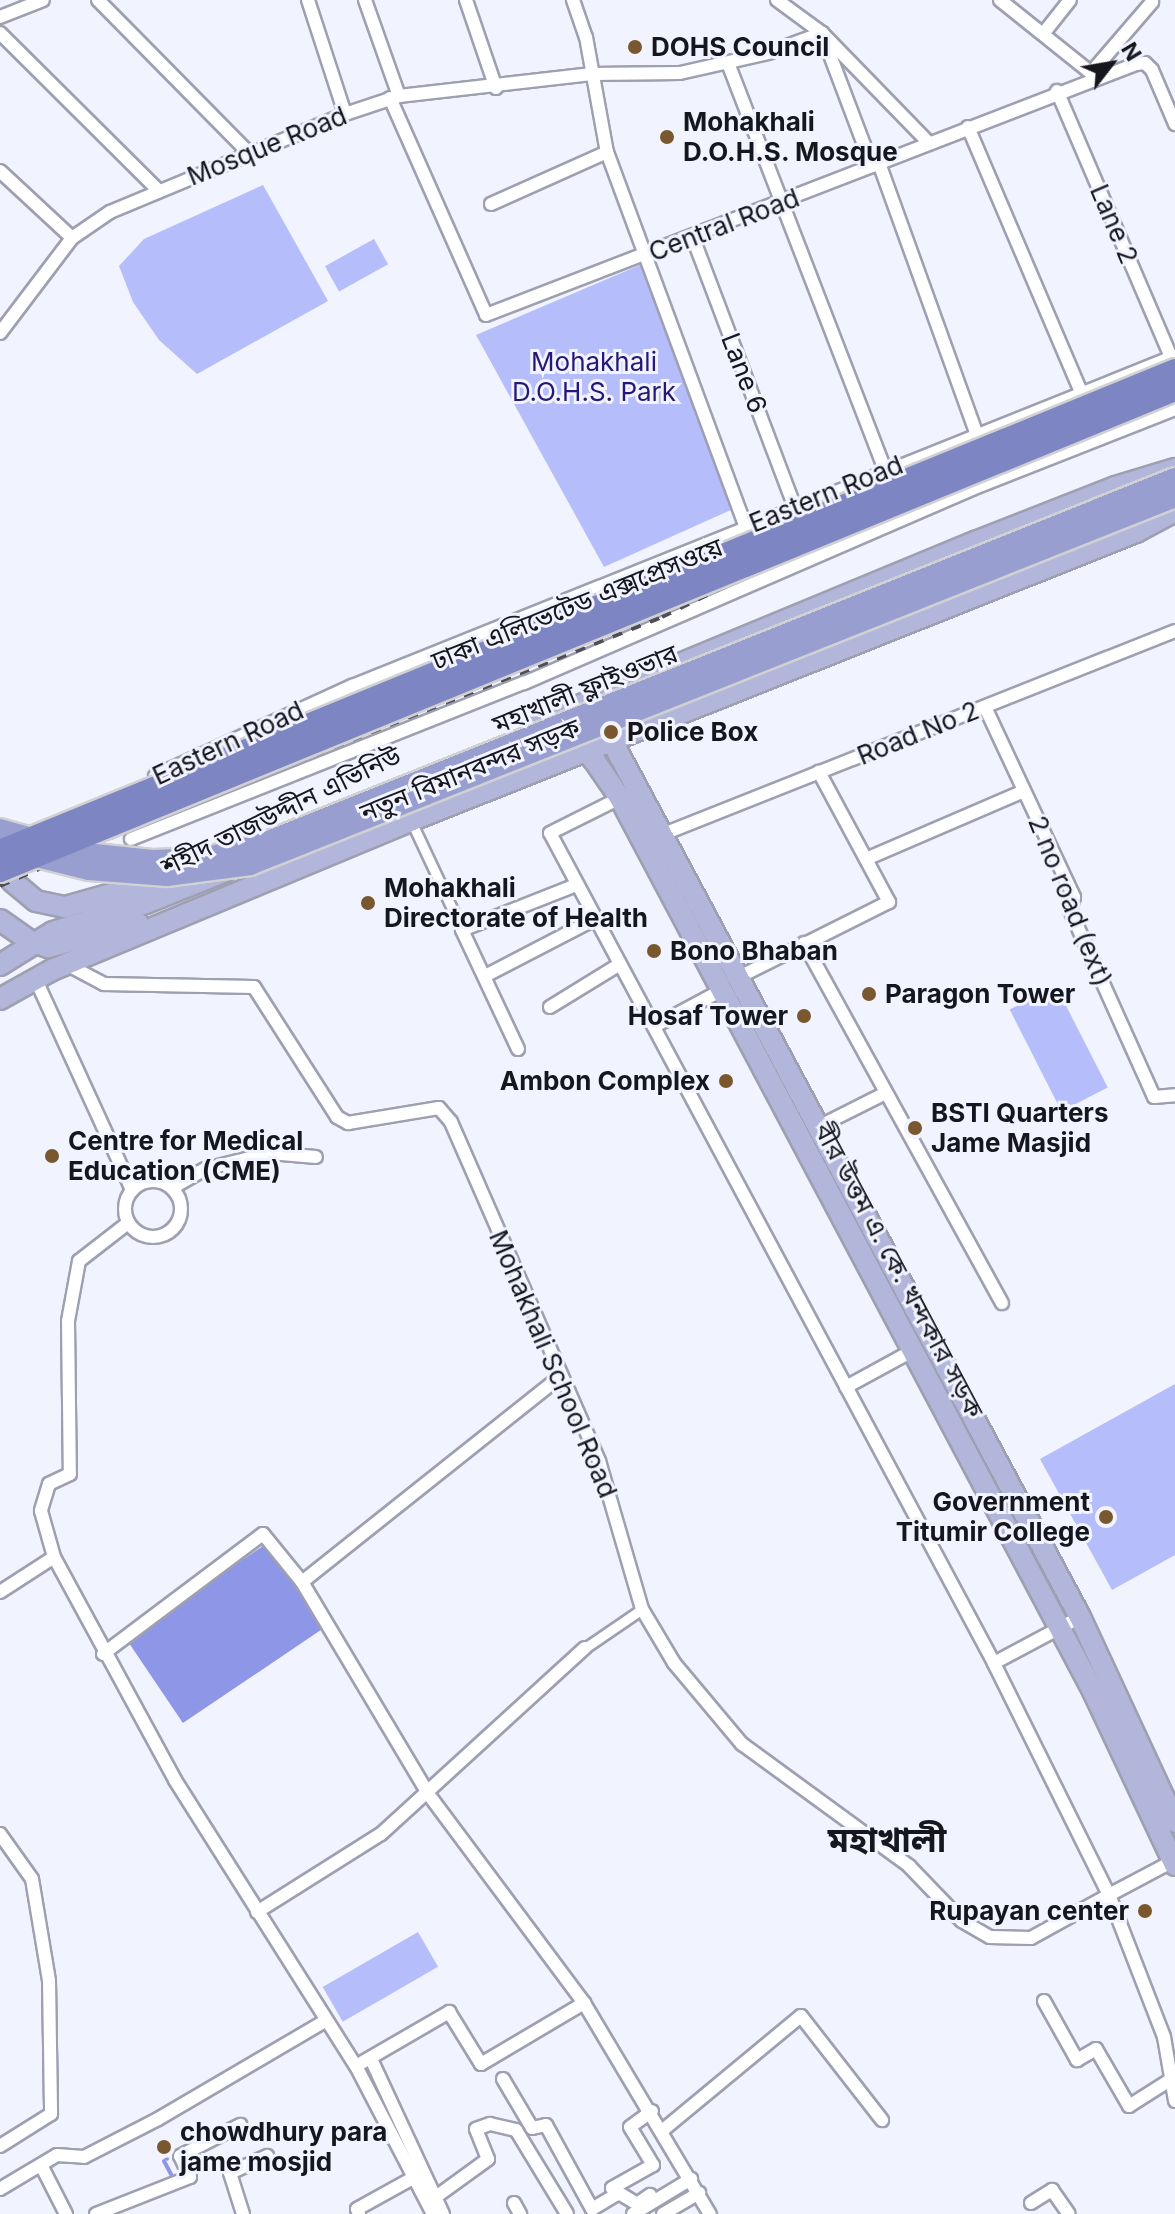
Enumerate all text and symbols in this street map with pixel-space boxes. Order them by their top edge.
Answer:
north arrow [1071,24,1151,104]
place label: DOHS Council [651,31,829,63]
marker: DOHS Council [626,38,644,56]
text: N [1116,38,1147,66]
street label: Mosque Road [183,100,351,192]
place label: Mohakhali D.O.H.S. Mosque [683,106,899,168]
marker: Mohakhali D.O.H.S. Mosque [658,128,676,146]
street label: Lane 2 [1083,180,1145,268]
street label: Central Road [644,182,804,268]
street label: Lane 6 [715,329,773,417]
park label: Mohakhali D.O.H.S. Park [512,346,676,408]
street label: Eastern Road [745,449,907,539]
street label: ঢাকা এলিভেটেড এক্সপ্রেসওয়ে [427,531,727,677]
street label: মহাখালী ফ্লাইওভার [488,638,682,740]
street label: Eastern Road [148,694,308,792]
street label: Road No 2 [853,694,983,772]
street label: নতুন বিমানবন্দর সড়ক [356,712,584,828]
place label: Police Box [627,716,758,748]
marker: Police Box [602,723,620,741]
street label: শহীদ তাজউদ্দীন এভিনিউ [156,739,406,883]
street label: 2 no road (ext) [1022,811,1118,991]
place label: Mohakhali Directorate of Health [384,872,648,934]
marker: Mohakhali Directorate of Health [359,894,377,912]
place label: Bono Bhaban [670,935,838,967]
marker: Bono Bhaban [645,942,663,960]
place label: Paragon Tower [885,978,1075,1010]
marker: Paragon Tower [860,985,878,1003]
place label: Hosaf Tower [628,1000,788,1032]
marker: Hosaf Tower [795,1007,813,1025]
place label: Ambon Complex [500,1065,710,1097]
marker: Ambon Complex [717,1072,735,1090]
place label: BSTI Quarters Jame Masjid [931,1097,1109,1158]
street label: বীর উত্তম এ. কে. খন্দকার সড়ক [808,1117,990,1423]
marker: BSTI Quarters Jame Masjid [906,1119,924,1137]
place label: Centre for Medical Education (CME) [68,1125,303,1186]
marker: Centre for Medical Education (CME) [43,1147,61,1165]
street label: Mohakhali School Road [482,1226,624,1502]
place label: Government Titumir College [896,1486,1090,1548]
marker: Government Titumir College [1097,1508,1115,1526]
district label: মহাখালী [828,1820,946,1860]
place label: Rupayan center [929,1895,1129,1927]
marker: Rupayan center [1136,1902,1154,1920]
place label: chowdhury para jame mosjid [180,2116,387,2178]
marker: chowdhury para jame mosjid [155,2138,173,2156]

